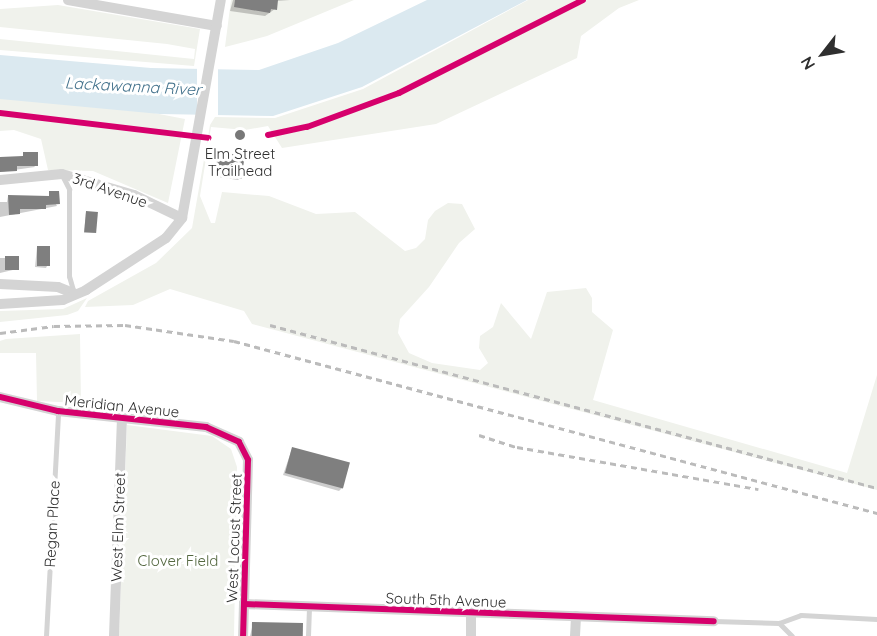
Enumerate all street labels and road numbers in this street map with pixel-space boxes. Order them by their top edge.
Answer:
street label: 3rd Avenue [70,169,150,211]
street label: Meridian Avenue [64,391,180,421]
street label: West Elm Street [107,472,129,582]
street label: West Locust Street [223,473,245,603]
street label: Regan Place [41,480,63,568]
street label: South 5th Avenue [385,589,507,611]

